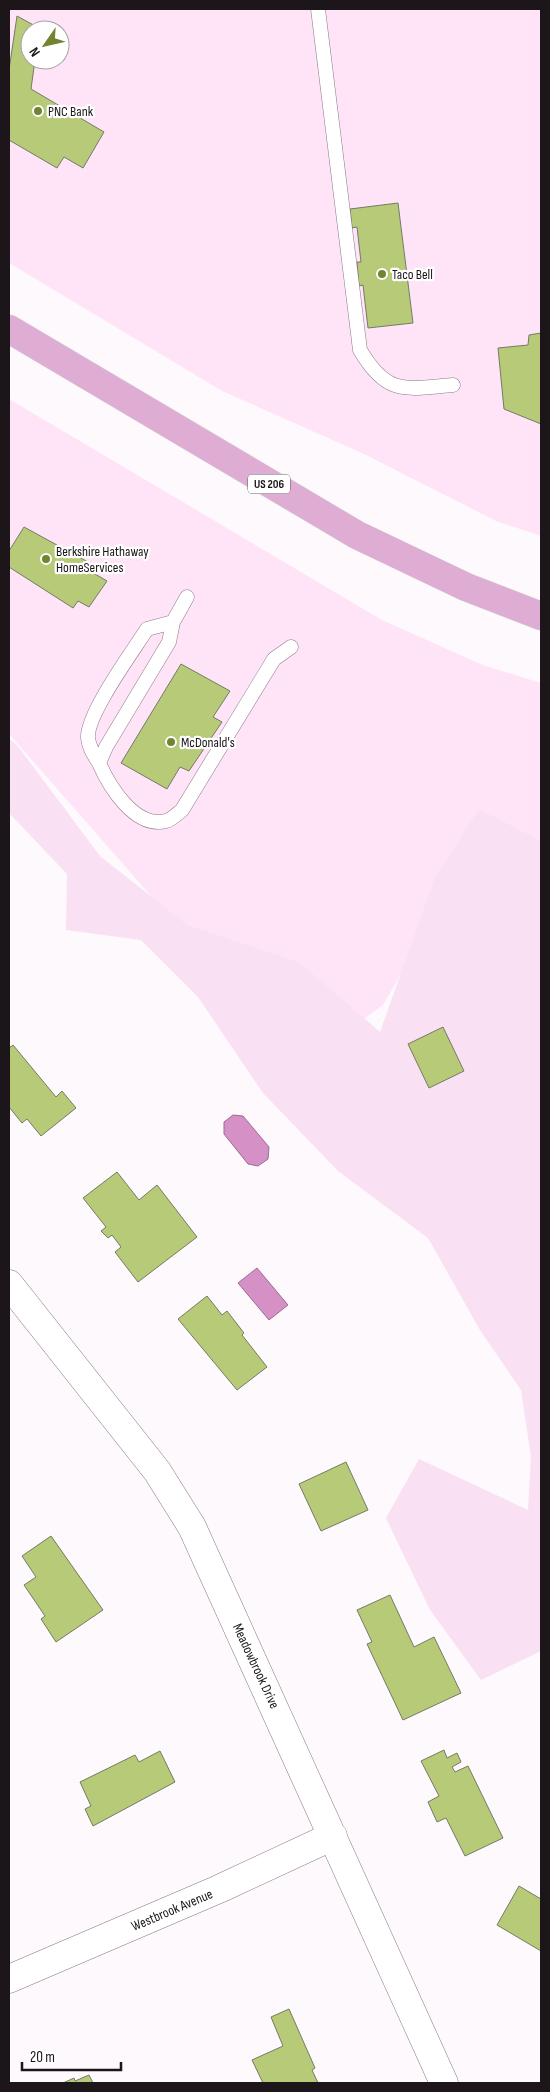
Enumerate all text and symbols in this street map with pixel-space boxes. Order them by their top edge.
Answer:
north arrow [20,20,70,70]
text: N [25,44,44,60]
place label: PNC Bank [48,103,94,120]
marker: PNC Bank [32,105,44,117]
place label: Taco Bell [392,266,433,283]
marker: Taco Bell [376,268,388,280]
road number: US 206 [248,474,290,494]
place label: Berkshire Hathaway HomeServices [56,543,149,576]
marker: Berkshire Hathaway HomeServices [40,553,52,565]
place label: McDonald's [181,734,235,751]
marker: McDonald's [165,736,177,748]
street label: Meadowbrook Drive [229,1621,283,1711]
street label: Westbrook Avenue [129,1885,215,1935]
scale bar [22,2040,121,2072]
text: 20 m [30,2048,55,2067]

